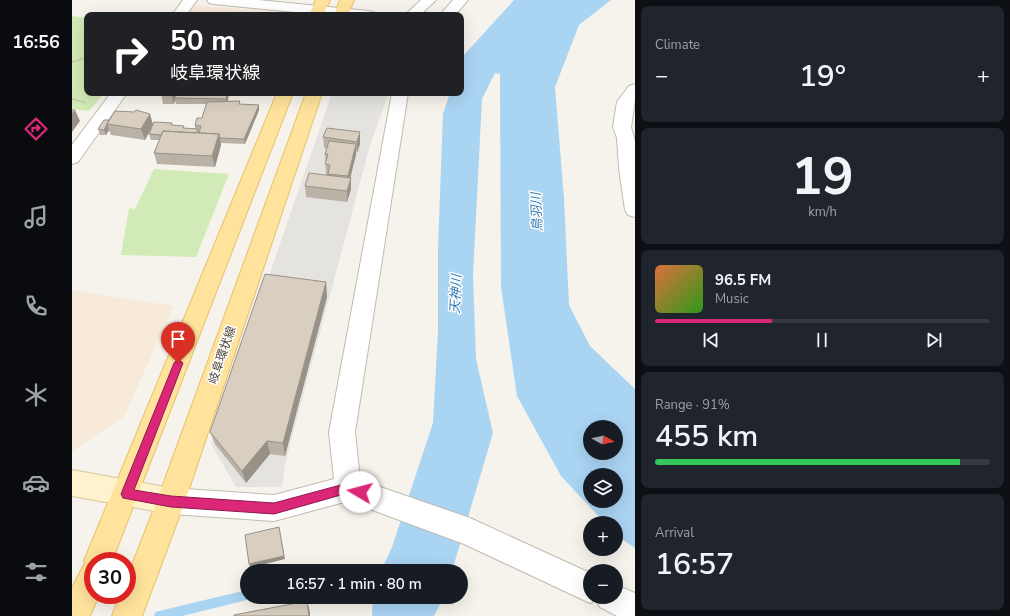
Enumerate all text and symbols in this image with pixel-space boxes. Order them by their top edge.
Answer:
text: 50 m [170,22,236,60]
icon: right [104,28,156,80]
text: 16:56 [12,30,60,54]
text: Climate [655,36,700,54]
text: 19° [799,56,846,97]
text: 岐阜環状線 [170,61,260,85]
text: − [655,61,668,91]
text: + [977,61,990,91]
icon: directions [22,115,50,143]
text: 19 [791,141,854,212]
water label: 鳥羽川 [527,190,547,232]
icon: music [22,203,50,231]
text: km/h [808,203,837,221]
text: 96.5 FM [715,270,771,290]
water label: 天神川 [446,272,466,314]
text: Music [715,290,749,308]
icon: phone [22,292,50,320]
pin [161,322,195,363]
street label: 岐阜環状線 [205,324,239,386]
icon: arrive [167,328,189,350]
icon: previous [700,329,722,351]
icon: pause [811,329,833,351]
icon: next [923,329,945,351]
icon: climate [22,381,50,409]
text: Range · 91% [655,396,730,414]
text: 455 km [655,416,758,457]
north arrow [583,420,623,460]
map controls [583,420,623,604]
button: layers [583,468,623,508]
icon: car [22,469,50,497]
position arrow [339,471,381,513]
button: + [583,516,623,556]
text: Arrival [655,524,694,542]
text: 16:57 [655,544,734,585]
speed limit sign: 30 [84,552,136,604]
icon: filters [22,558,50,586]
button: − [583,564,623,604]
text: 16:57 · 1 min · 80 m [286,574,422,594]

